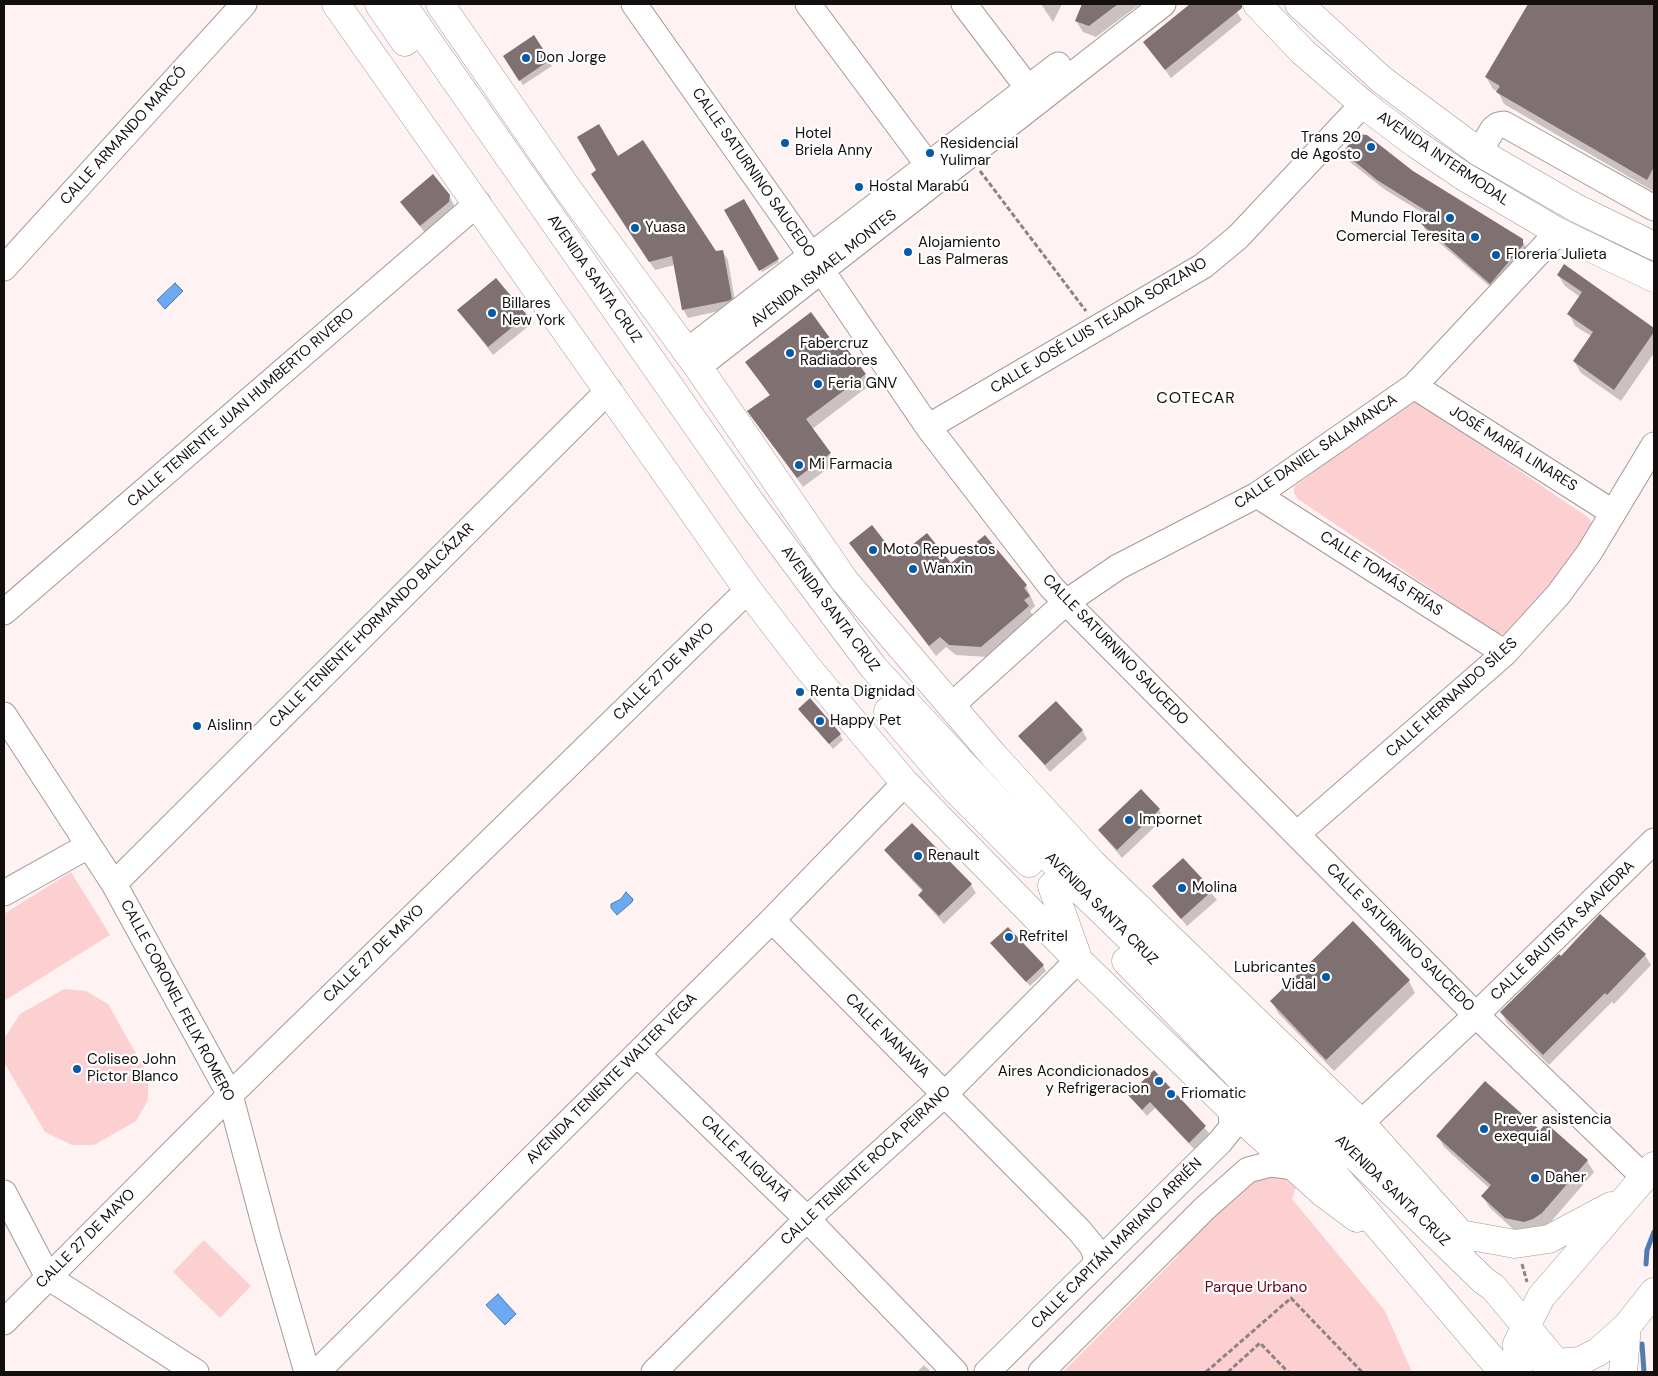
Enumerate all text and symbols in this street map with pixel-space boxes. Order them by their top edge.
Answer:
place label: Don Jorge [536,49,606,67]
marker: Don Jorge [520,52,532,64]
street label: CALLE ARMANDO MARCÓ [57,63,191,209]
street label: CALLE SATURNINO SAUCEDO [688,85,818,261]
street label: AVENIDA INTERMODAL [1373,108,1513,210]
place label: Hotel Briela Anny [795,125,873,160]
place label: Trans 20 de Agosto [1290,129,1361,164]
place label: Residencial Yulimar [940,135,1018,170]
marker: Hotel Briela Anny [779,137,791,149]
marker: Trans 20 de Agosto [1365,141,1377,153]
marker: Residencial Yulimar [924,147,936,159]
place label: Hostal Marabú [869,178,969,196]
marker: Hostal Marabú [853,181,865,193]
street label: AVENIDA ISMAEL MONTES [748,207,900,331]
place label: Mundo Floral [1351,209,1440,227]
street label: AVENIDA SANTA CRUZ [543,211,645,347]
marker: Mundo Floral [1444,212,1456,224]
place label: Yuasa [645,219,686,237]
marker: Yuasa [629,222,641,234]
place label: Comercial Teresita [1336,228,1465,246]
marker: Comercial Teresita [1469,231,1481,243]
place label: Alojamiento Las Palmeras [918,234,1009,269]
marker: Alojamiento Las Palmeras [902,246,914,258]
place label: Floreria Julieta [1506,246,1607,264]
marker: Floreria Julieta [1490,249,1502,261]
street label: CALLE JOSÉ LUIS TEJADA SORZANO [988,254,1210,398]
place label: Billares New York [502,295,565,330]
street label: CALLE TENIENTE JUAN HUMBERTO RIVERO [124,305,358,511]
marker: Billares New York [486,307,498,319]
place label: Fabercruz Radiadores [800,335,878,370]
marker: Fabercruz Radiadores [784,347,796,359]
place label: Feria GNV [828,375,897,393]
marker: Feria GNV [812,378,824,390]
district label: COTECAR [1155,389,1237,409]
street label: CALLE DANIEL SALAMANCA [1231,391,1401,513]
street label: JOSÉ MARÍA LINARES [1446,402,1580,496]
place label: Mi Farmacia [809,456,892,474]
marker: Mi Farmacia [793,459,805,471]
street label: CALLE TENIENTE HORMANDO BALCÁZAR [266,520,478,732]
street label: CALLE TOMÁS FRÍAS [1316,528,1446,620]
place label: Moto Repuestos [883,541,996,559]
street label: AVENIDA SANTA CRUZ [777,543,883,675]
marker: Moto Repuestos [867,544,879,556]
place label: Wanxin [923,560,973,578]
marker: Wanxin [907,563,919,575]
street label: CALLE SATURNINO SAUCEDO [1038,571,1192,729]
street label: CALLE 27 DE MAYO [610,619,718,725]
street label: CALLE HERNANDO SÍLES [1383,634,1521,762]
place label: Renta Dignidad [810,683,915,701]
marker: Renta Dignidad [794,686,806,698]
place label: Happy Pet [830,712,901,730]
marker: Happy Pet [814,715,826,727]
place label: Aislinn [207,717,252,735]
marker: Aislinn [191,720,203,732]
place label: Impornet [1139,811,1202,829]
marker: Impornet [1123,814,1135,826]
place label: Renault [928,847,980,865]
street label: AVENIDA SANTA CRUZ [1041,849,1161,969]
marker: Renault [912,850,924,862]
street label: CALLE BAUTISTA SAAVEDRA [1487,857,1639,1005]
street label: CALLE SATURNINO SAUCEDO [1322,860,1478,1016]
place label: Molina [1192,879,1237,897]
marker: Molina [1176,882,1188,894]
street label: CALLE CORONEL FELIX ROMERO [116,897,238,1105]
street label: CALLE 27 DE MAYO [320,901,428,1007]
place label: Refritel [1019,928,1068,946]
marker: Refritel [1003,931,1015,943]
place label: Lubricantes Vidal [1234,959,1316,994]
marker: Lubricantes Vidal [1320,971,1332,983]
street label: AVENIDA TENIENTE WALTER VEGA [523,990,701,1168]
street label: CALLE NANAWA [841,990,933,1082]
place label: Coliseo John Pictor Blanco [87,1051,178,1086]
marker: Coliseo John Pictor Blanco [71,1063,83,1075]
place label: Aires Acondicionados y Refrigeracion [998,1063,1149,1098]
marker: Aires Acondicionados y Refrigeracion [1153,1075,1165,1087]
street label: CALLE TENIENTE ROCA PEIRANO [777,1082,955,1250]
place label: Friomatic [1181,1085,1246,1103]
marker: Friomatic [1165,1088,1177,1100]
place label: Prever asistencia exequial [1494,1111,1611,1146]
street label: CALLE ALIGUATÁ [697,1112,793,1206]
marker: Prever asistencia exequial [1478,1123,1490,1135]
street label: AVENIDA SANTA CRUZ [1331,1132,1453,1250]
street label: CALLE CAPITÁN MARIANO ARRIÉN [1028,1155,1206,1333]
place label: Daher [1545,1169,1586,1187]
marker: Daher [1529,1172,1541,1184]
street label: CALLE 27 DE MAYO [33,1186,139,1292]
park label: Parque Urbano [1205,1279,1307,1297]

